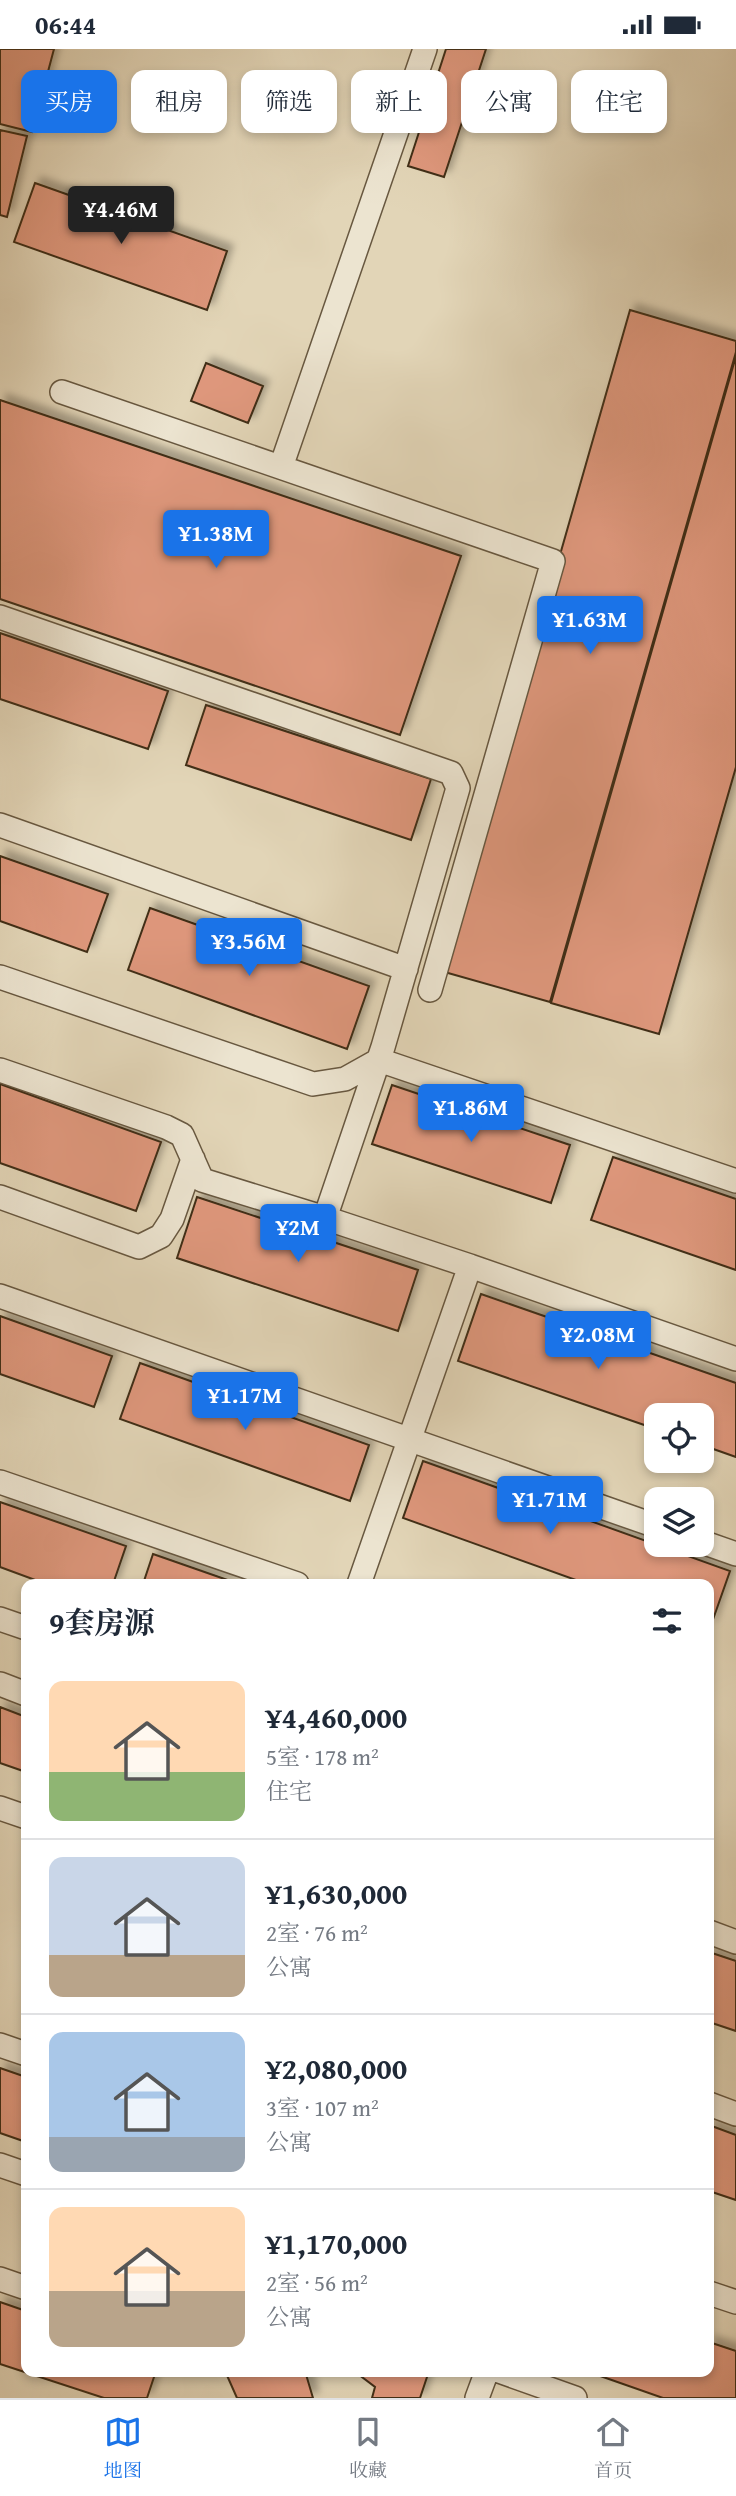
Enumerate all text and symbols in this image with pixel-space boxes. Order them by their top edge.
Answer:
text: 06:44 [35,5,96,44]
chip: 买房 [21,70,117,133]
chip: 租房 [131,70,227,133]
chip: 筛选 [241,70,337,133]
chip: 新上 [351,70,447,133]
chip: 公寓 [461,70,557,133]
chip: 住宅 [571,70,667,133]
pin: ¥4.46M [64,187,178,246]
text: ¥4.46M [84,192,158,225]
pin: ¥1.38M [159,511,273,570]
text: ¥1.38M [179,516,253,549]
pin: ¥1.63M [533,597,647,656]
text: ¥1.63M [553,602,627,635]
pin: ¥3.56M [192,919,306,978]
text: ¥3.56M [212,924,286,957]
pin: ¥1.86M [414,1085,528,1144]
text: ¥1.86M [434,1090,508,1123]
pin: ¥2M [264,1205,332,1264]
text: ¥2M [276,1210,320,1243]
pin: ¥2.08M [541,1311,655,1371]
text: ¥2.08M [561,1317,635,1350]
pin: ¥1.17M [188,1373,302,1432]
text: ¥1.17M [208,1378,282,1411]
map controls [644,1403,714,1557]
button: locate [644,1403,714,1473]
pin: ¥1.71M [493,1477,607,1536]
text: ¥1.71M [513,1482,587,1515]
button: layers [644,1487,714,1557]
text: 9套房源 [49,1600,155,1644]
icon: filters [648,1602,686,1640]
text: ¥4,460,000 [266,1695,407,1739]
icon: home [105,1709,189,1793]
text: 5室 · 178 m² [266,1740,379,1773]
text: 住宅 [266,1774,312,1807]
text: ¥1,630,000 [266,1871,407,1915]
icon: home [105,1885,189,1969]
text: 2室 · 76 m² [266,1916,368,1949]
text: 公寓 [266,1950,312,1983]
text: ¥2,080,000 [266,2046,407,2090]
icon: home [105,2060,189,2144]
text: 3室 · 107 m² [266,2091,379,2124]
text: 公寓 [266,2125,312,2158]
text: ¥1,170,000 [266,2221,407,2265]
icon: home [105,2235,189,2319]
text: 2室 · 56 m² [266,2266,368,2299]
text: 公寓 [266,2300,312,2333]
tab: 地图 [104,2413,142,2484]
tab: 收藏 [349,2413,387,2484]
tab: 首页 [594,2413,632,2484]

